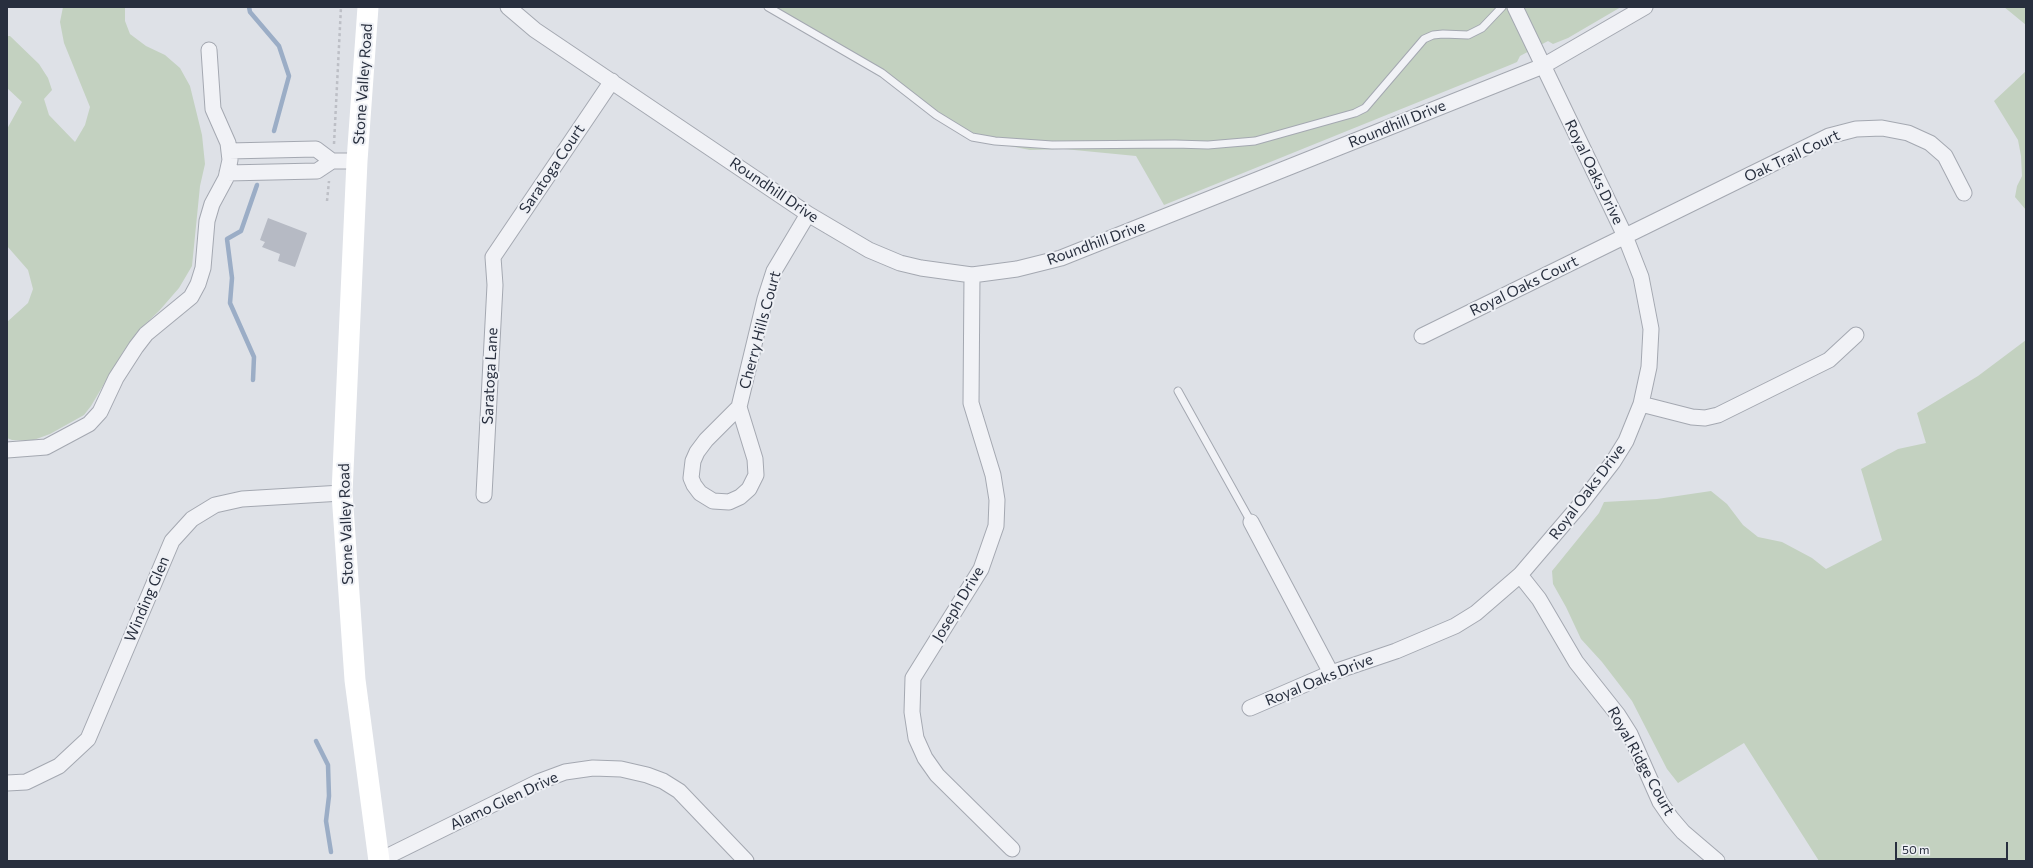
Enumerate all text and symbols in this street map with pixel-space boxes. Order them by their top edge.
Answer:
street label: Stone Valley Road [350,23,376,145]
street label: Roundhill Drive [1346,96,1448,152]
street label: Royal Oaks Drive [1561,117,1627,227]
street label: Saratoga Court [516,121,588,217]
street label: Oak Trail Court [1741,126,1843,186]
street label: Roundhill Drive [726,154,822,226]
street label: Roundhill Drive [1044,217,1148,269]
street label: Royal Oaks Court [1467,252,1581,320]
street label: Cherry Hills Court [736,269,784,391]
street label: Saratoga Lane [478,327,502,425]
street label: Royal Oaks Drive [1545,441,1629,543]
street label: Stone Valley Road [335,463,357,585]
street label: Winding Glen [121,554,173,644]
street label: Joseph Drive [929,563,987,645]
street label: Royal Oaks Drive [1263,650,1375,710]
street label: Royal Ridge Court [1604,704,1678,818]
street label: Alamo Glen Drive [447,768,561,834]
scale bar [1897,834,2010,860]
text: 50 m [1902,842,1930,856]

